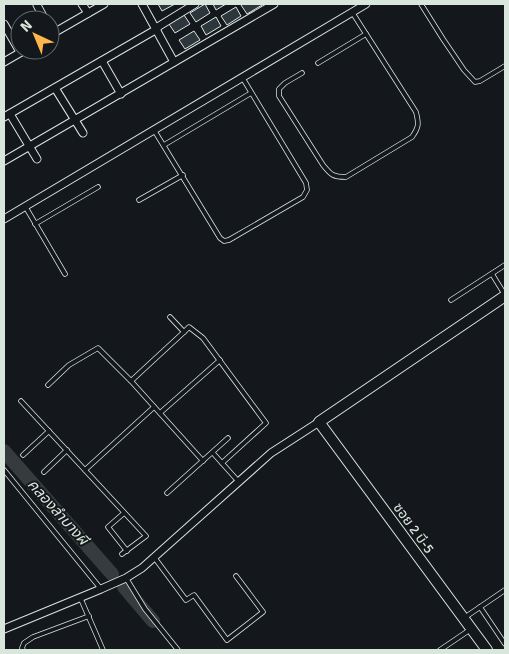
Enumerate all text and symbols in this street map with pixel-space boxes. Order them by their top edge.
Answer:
north arrow [10,10,60,60]
text: N [17,17,36,36]
water label: คลองลำบางผี [24,475,93,550]
street label: ซอย 2 บี-5 [389,500,438,557]

